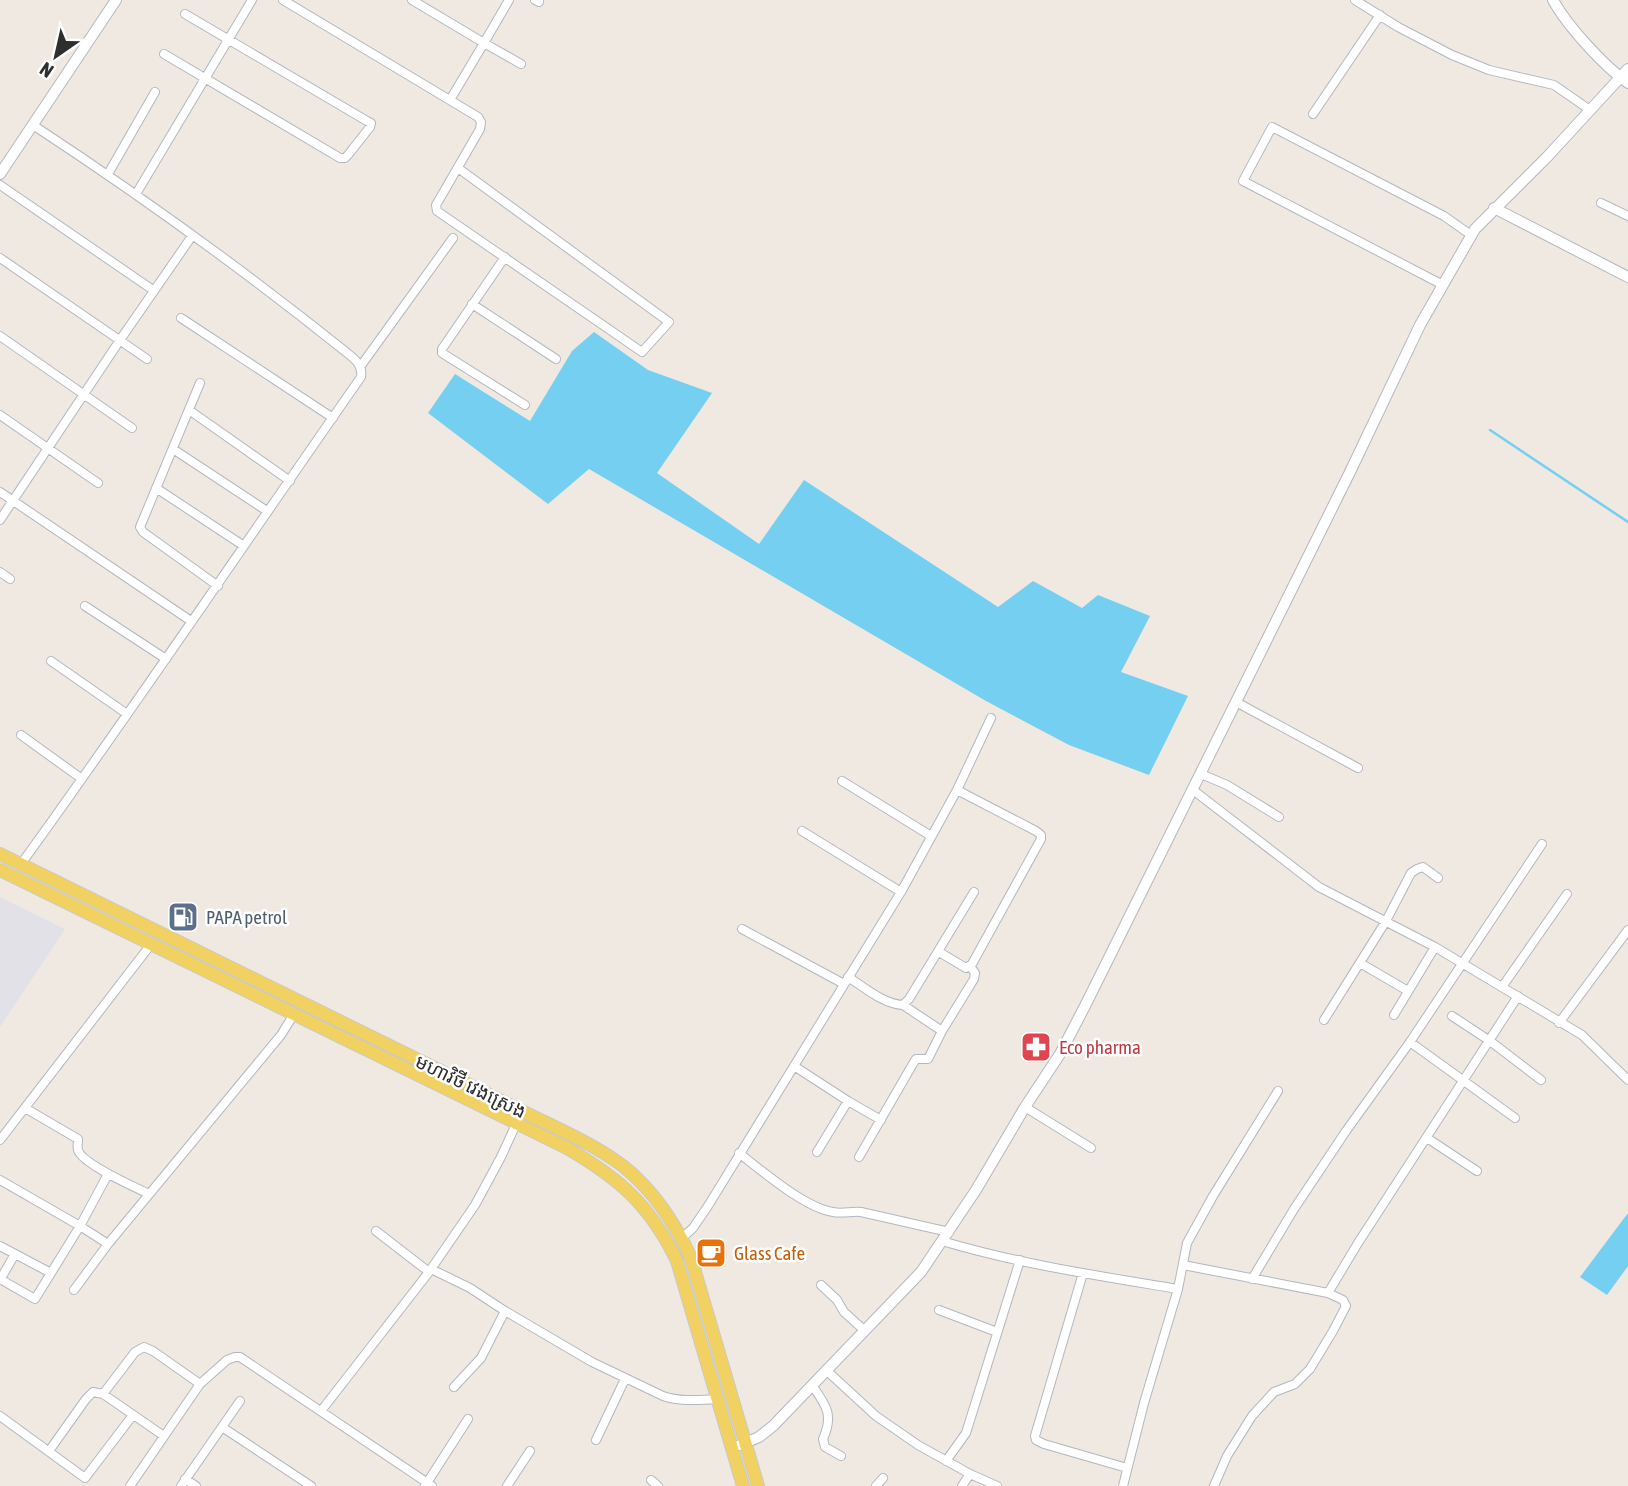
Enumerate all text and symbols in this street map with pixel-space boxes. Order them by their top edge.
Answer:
north arrow [21,21,91,91]
text: N [36,58,57,82]
fuel station icon: PAPA petrol [166,900,200,934]
place label: PAPA petrol [206,906,287,928]
pharmacy icon: Eco pharma [1019,1030,1053,1064]
place label: Eco pharma [1059,1036,1141,1058]
street label: មហាវិថី វេងស្រេង [412,1050,530,1123]
cafe icon: Glass Cafe [694,1236,728,1270]
place label: Glass Cafe [734,1242,805,1264]

